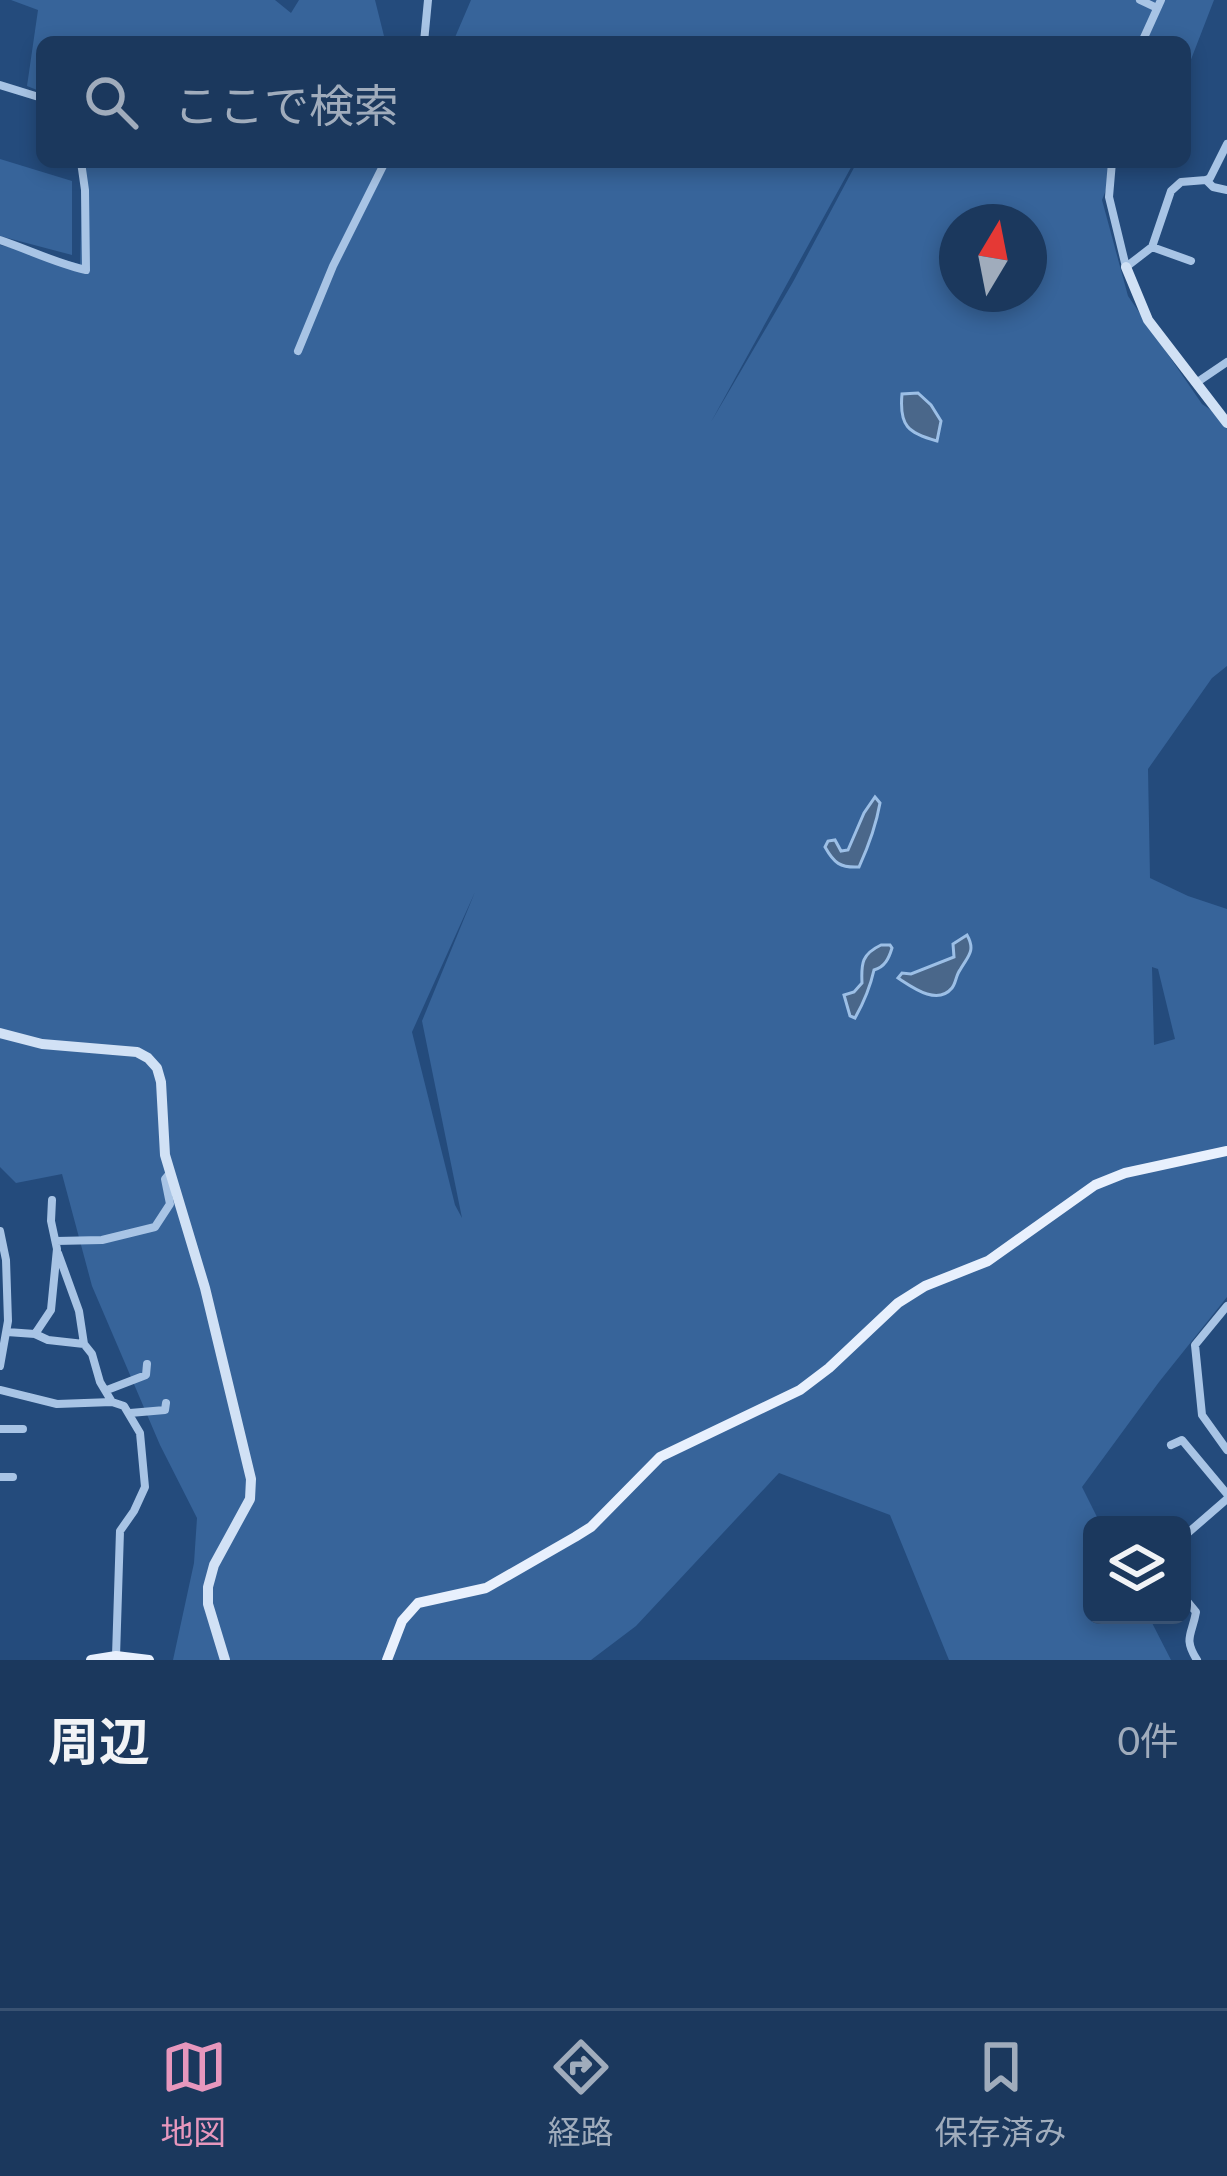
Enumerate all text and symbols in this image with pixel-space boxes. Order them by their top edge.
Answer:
search box [36,36,1191,168]
icon: search [78,69,144,135]
text: ここで検索 [174,78,399,132]
north arrow [939,204,1047,312]
map controls [1083,1516,1191,1624]
button: layers [1083,1516,1191,1624]
text: 周辺 [48,1710,150,1771]
text: 0件 [1117,1717,1179,1763]
tab: 地図 [161,2034,227,2154]
tab: 経路 [548,2034,614,2154]
tab: 保存済み [935,2034,1067,2154]

